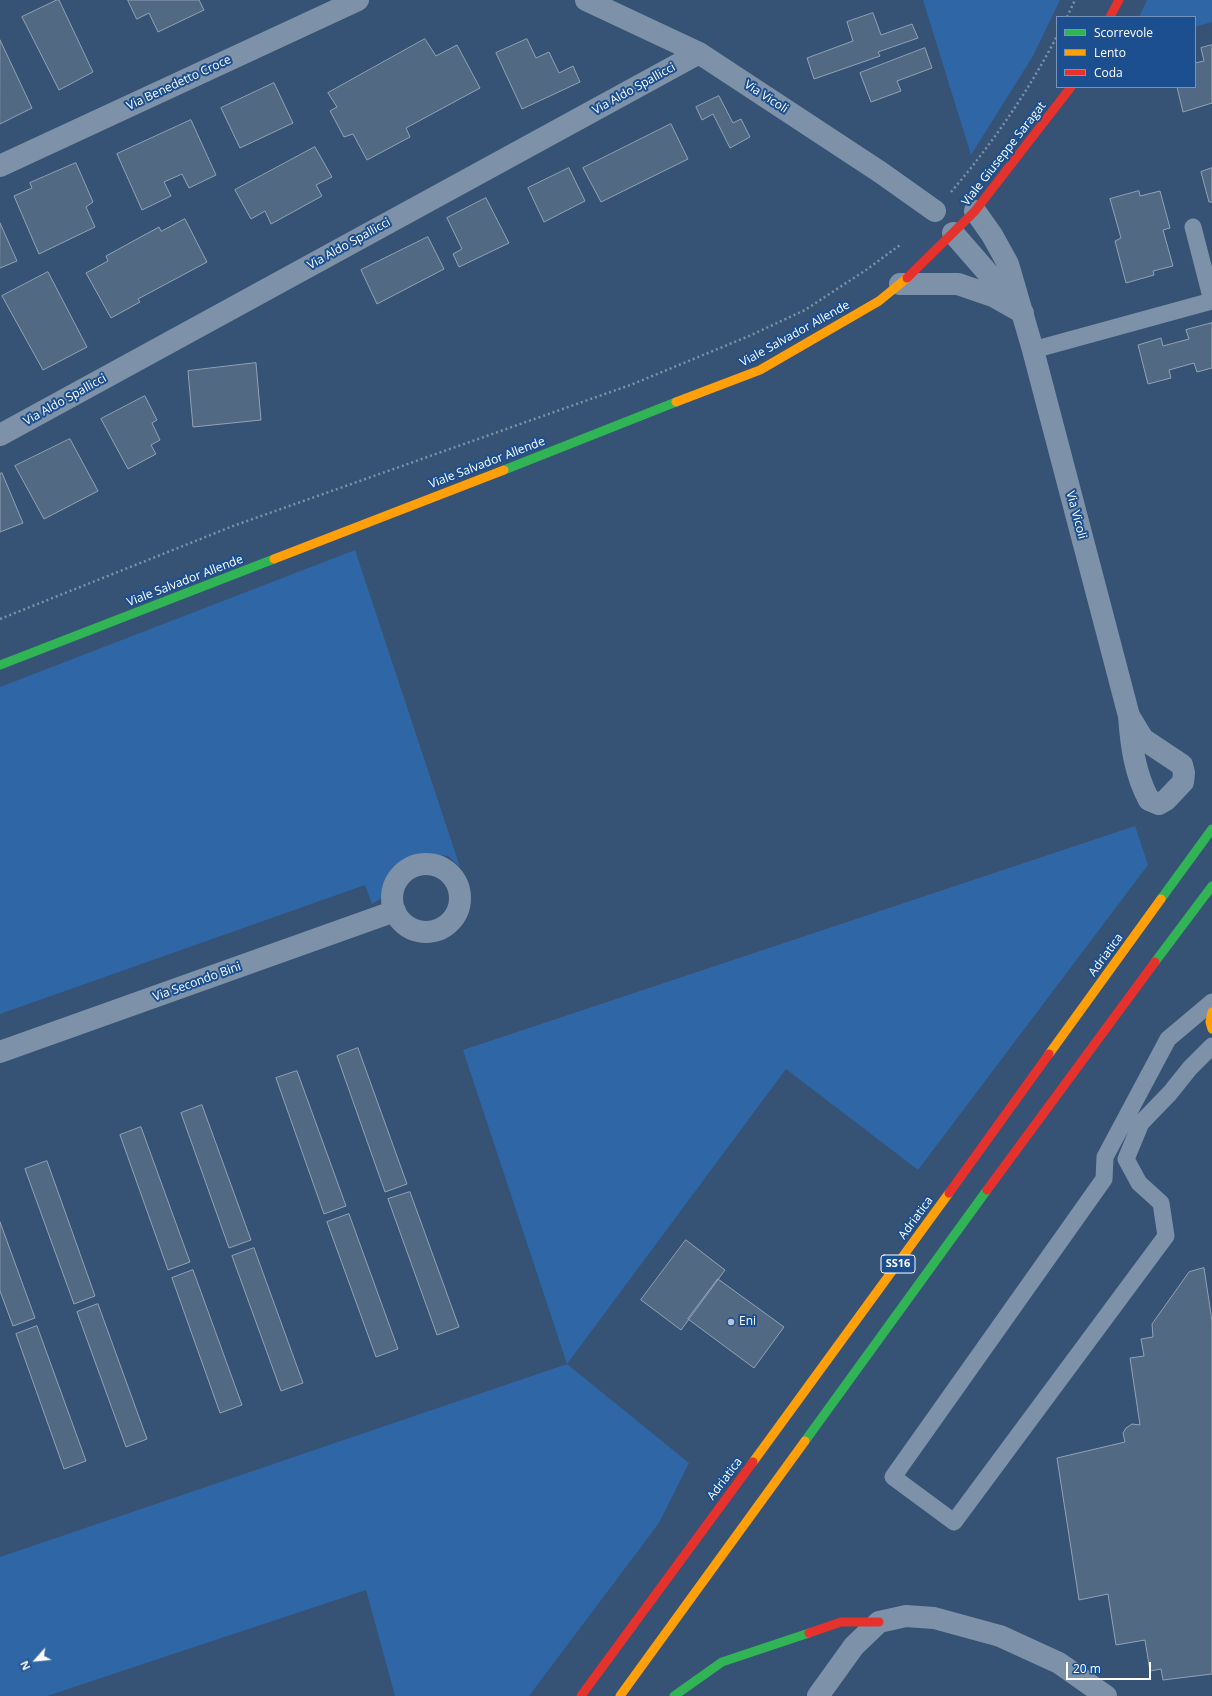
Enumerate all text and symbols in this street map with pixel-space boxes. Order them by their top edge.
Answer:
legend [1056,16,1196,88]
text: Scorrevole [1094,24,1153,41]
text: Lento [1094,44,1126,61]
street label: Via Benedetto Croce [124,52,234,114]
street label: Via Aldo Spallicci [590,60,678,118]
text: Coda [1094,64,1123,81]
street label: Via Vicoli [741,78,791,116]
street label: Viale Giuseppe Saragat [959,99,1049,209]
street label: Via Aldo Spallicci [305,215,393,273]
street label: Viale Salvador Allende [738,298,852,370]
street label: Via Aldo Spallicci [21,371,109,429]
street label: Viale Salvador Allende [427,434,547,492]
street label: Via Vicoli [1063,489,1089,541]
street label: Viale Salvador Allende [125,552,245,610]
street label: Adriatica [1086,931,1126,979]
street label: Via Secondo Bini [151,959,243,1005]
street label: Adriatica [896,1194,936,1242]
road number: SS16 [881,1255,915,1273]
place label: Eni [739,1315,756,1329]
marker: Eni [726,1317,736,1327]
street label: Adriatica [704,1455,746,1503]
north arrow [16,1640,56,1680]
scale bar [1068,1654,1153,1680]
text: N [16,1658,34,1673]
text: 20 m [1073,1660,1101,1677]

